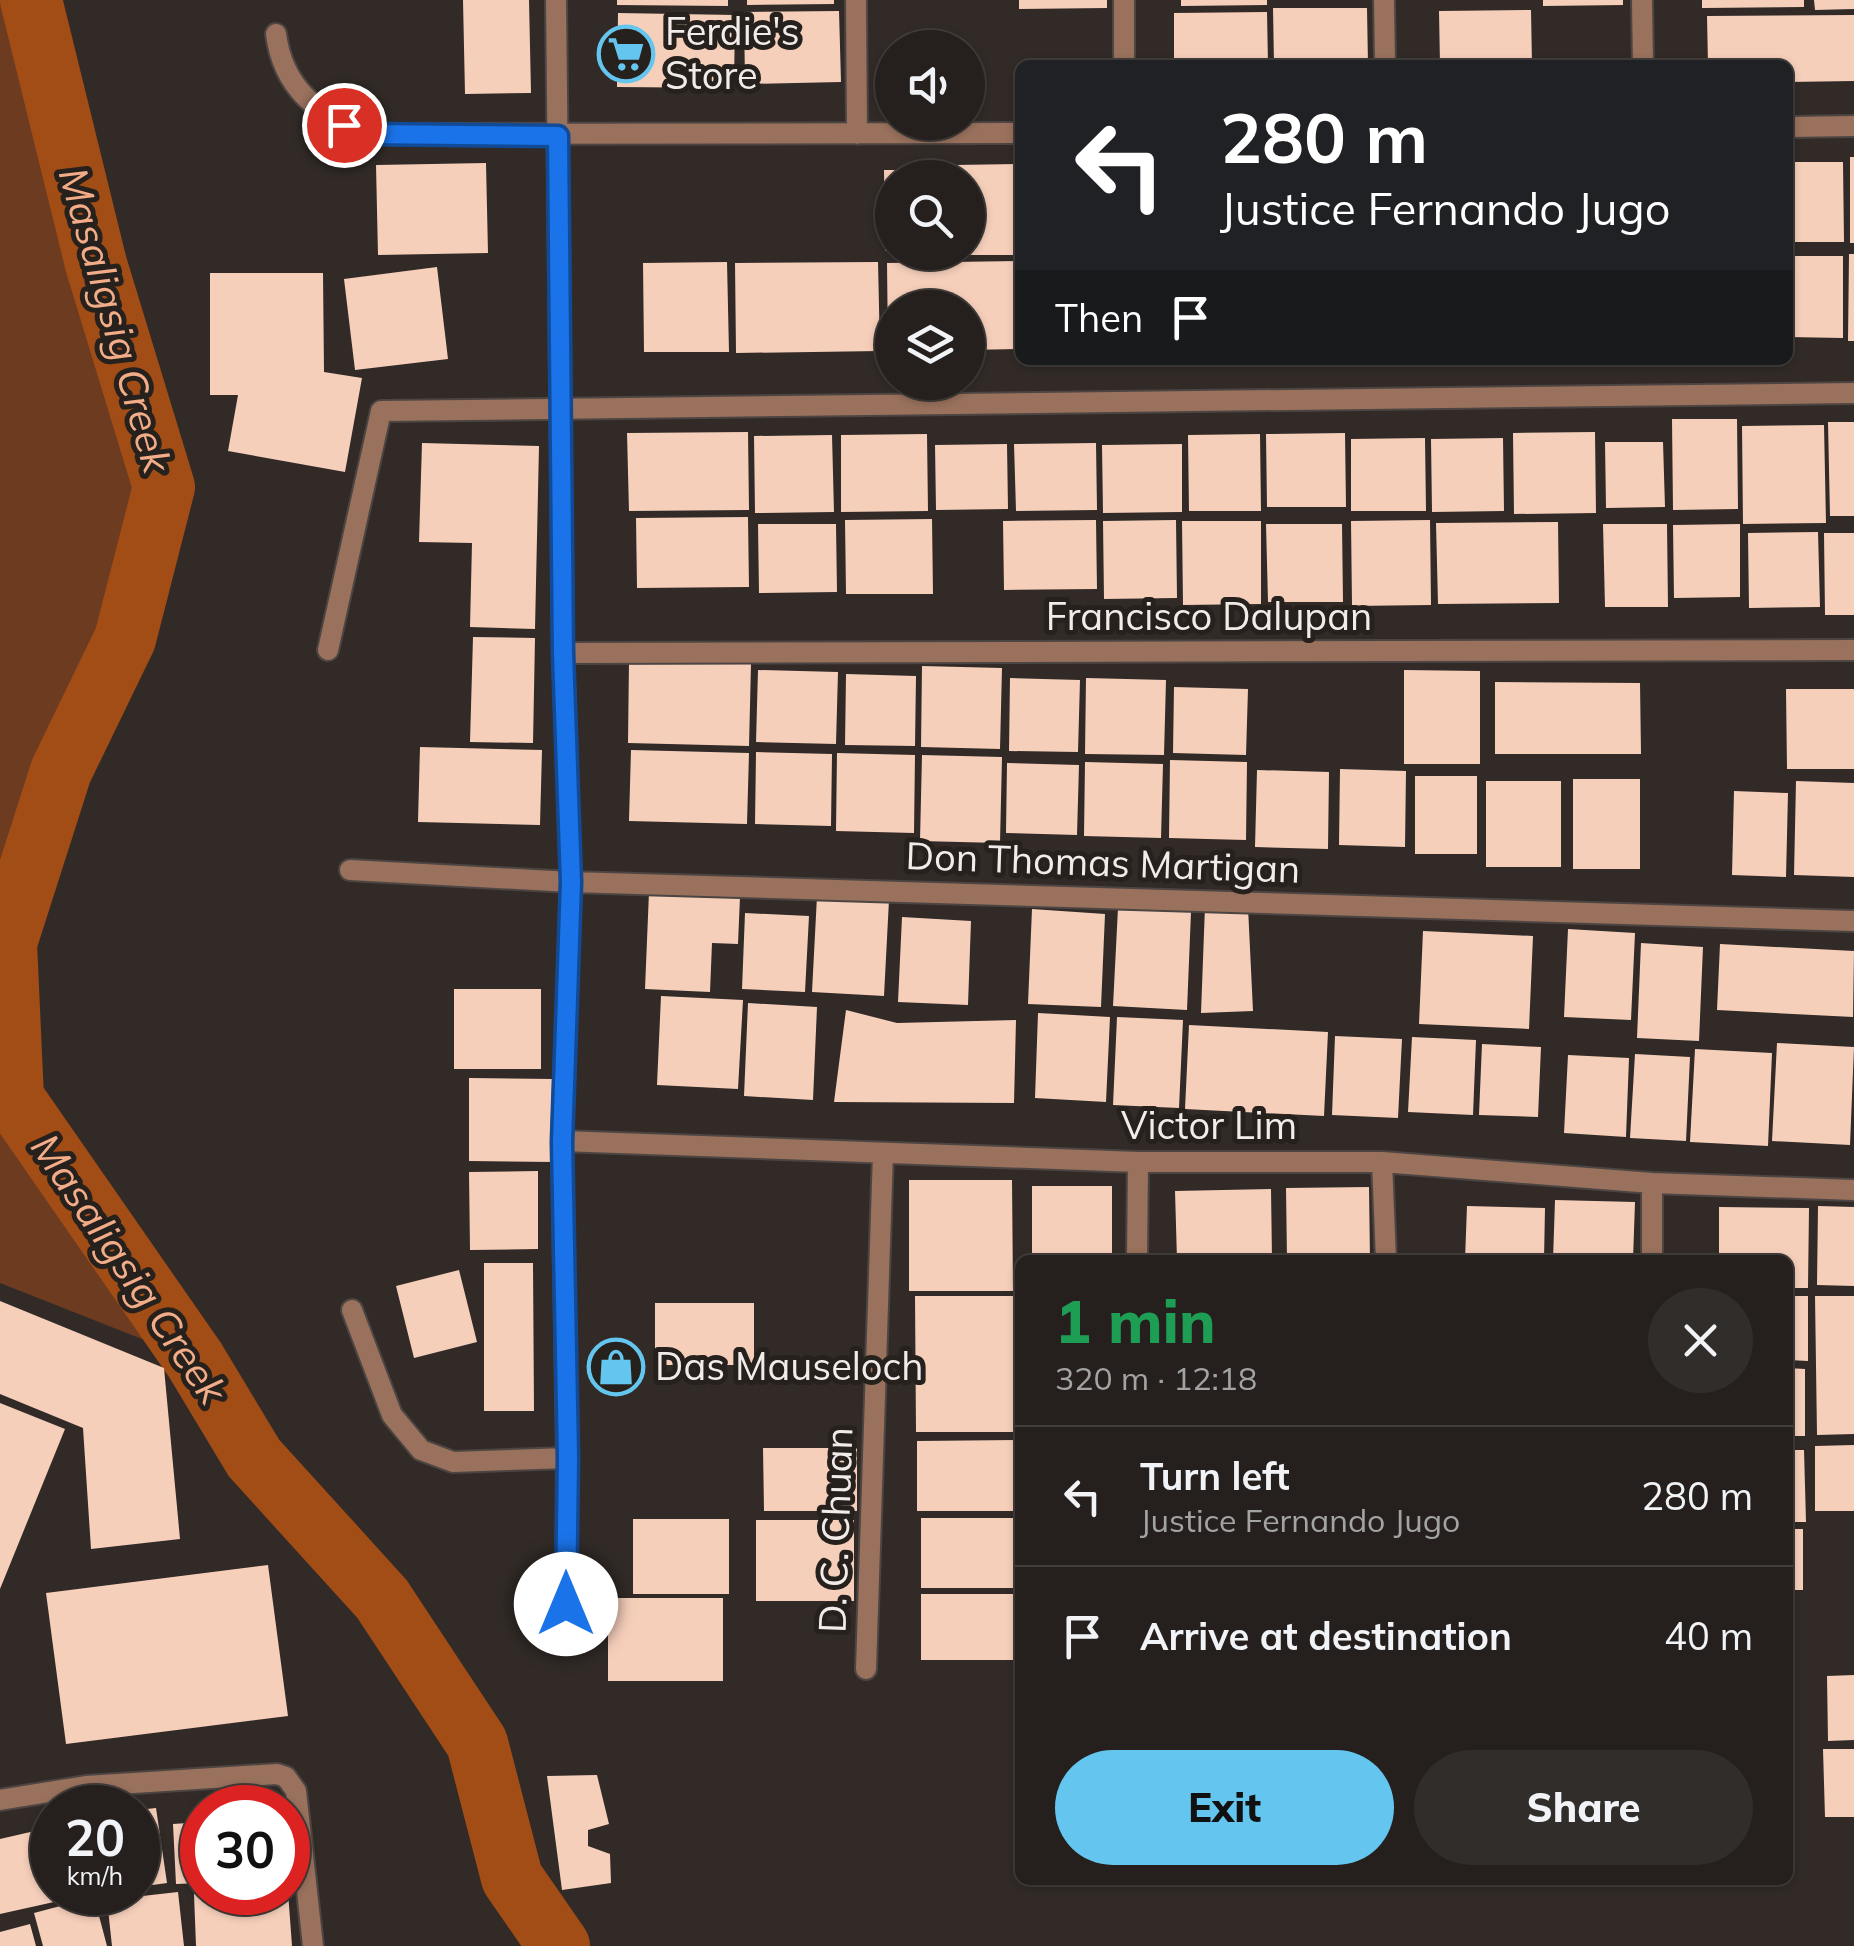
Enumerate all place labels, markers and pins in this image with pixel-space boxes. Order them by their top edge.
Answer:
place label: Ferdie's Store [665,7,800,99]
supermarket icon: Ferdie's Store [596,24,656,84]
pin [302,83,387,168]
shop icon: Das Mauseloch [586,1337,646,1397]
place label: Das Mauseloch [655,1342,924,1390]

